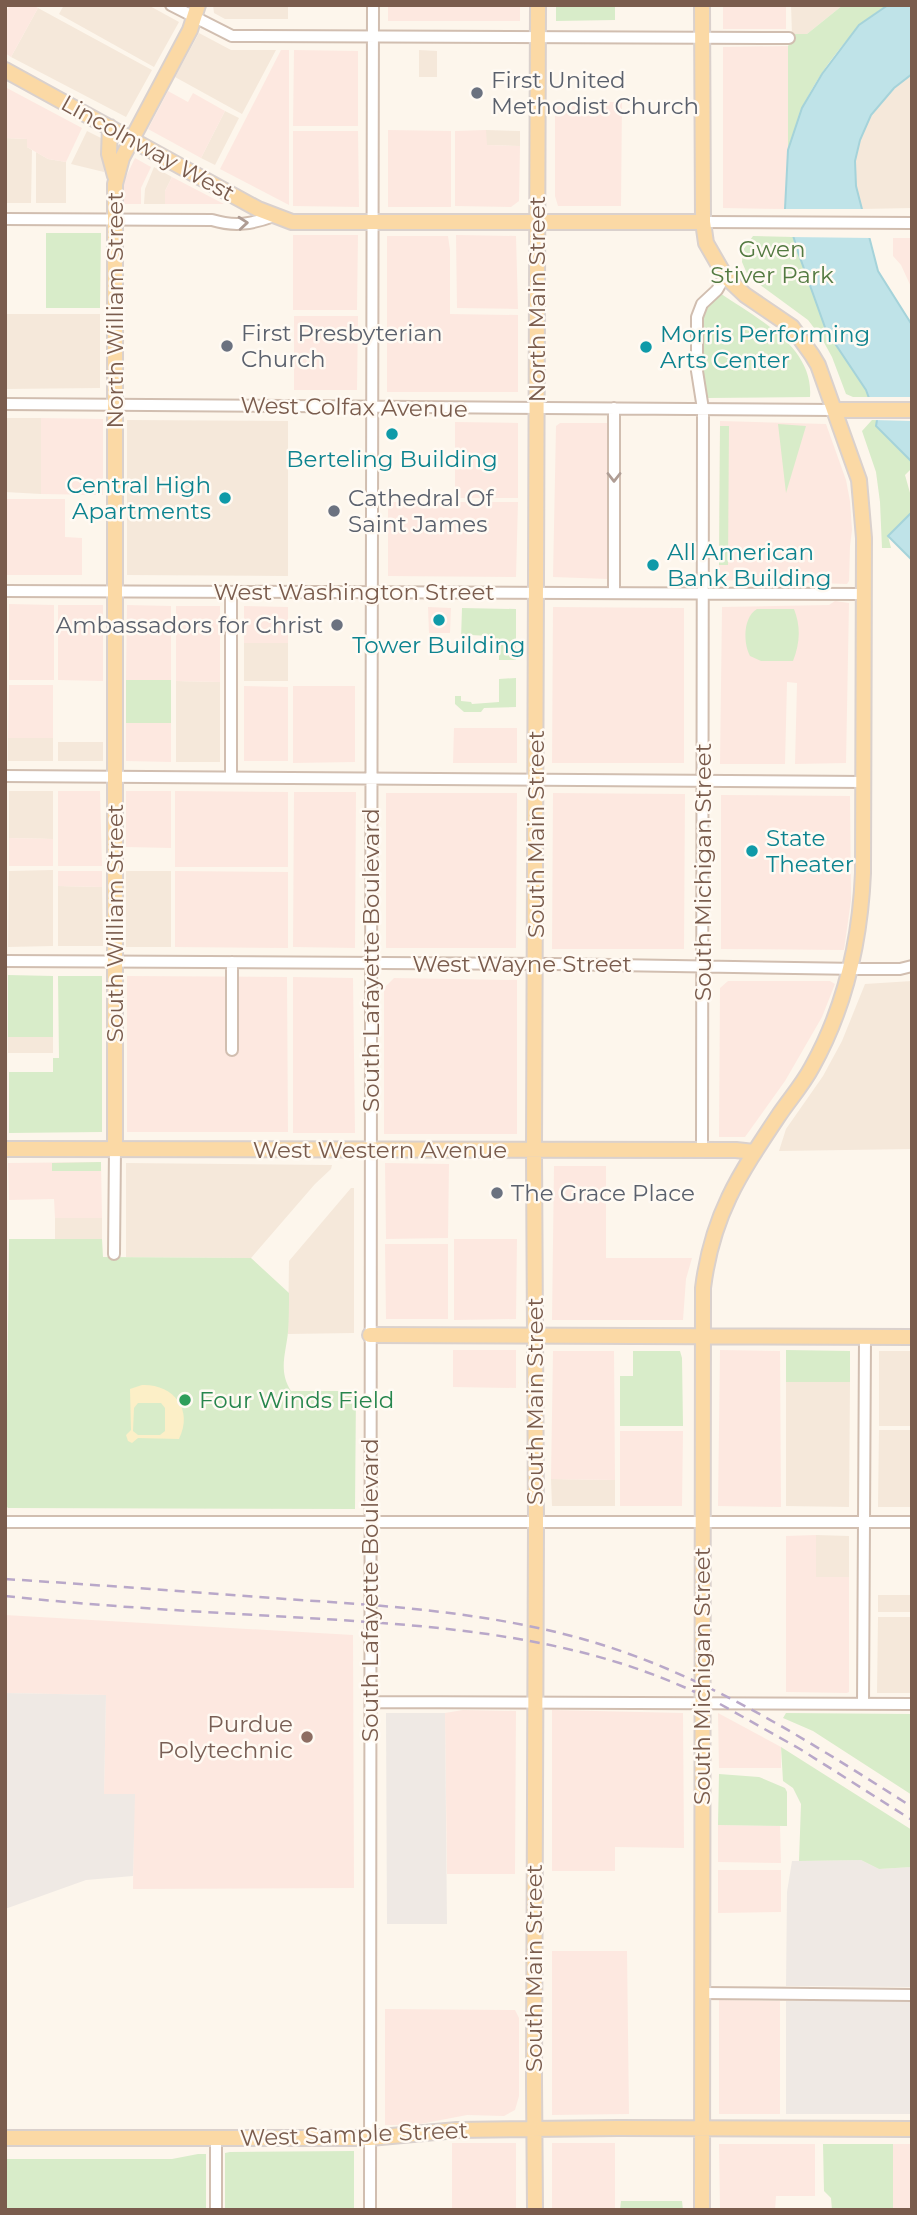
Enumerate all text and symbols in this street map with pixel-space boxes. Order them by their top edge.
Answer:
place label: First United Methodist Church [491,66,699,120]
marker: First United Methodist Church [469,85,485,101]
street label: Lincolnway West [56,89,240,207]
street label: North William Street [101,191,129,429]
street label: North Main Street [523,196,551,402]
one-way arrow [238,216,249,231]
park label: Gwen Stiver Park [710,235,834,289]
place label: First Presbyterian Church [241,319,443,373]
place label: Morris Performing Arts Center [660,320,870,374]
marker: First Presbyterian Church [219,338,235,354]
marker: Morris Performing Arts Center [638,339,654,355]
street label: West Colfax Avenue [240,391,468,423]
marker: Berteling Building [384,426,400,442]
place label: Berteling Building [286,445,498,473]
place label: Central High Apartments [66,471,211,525]
one-way arrow [606,472,622,482]
place label: Cathedral Of Saint James [348,484,494,538]
marker: Central High Apartments [217,490,233,506]
marker: Cathedral Of Saint James [326,503,342,519]
place label: All American Bank Building [667,538,832,592]
marker: All American Bank Building [645,557,661,573]
street label: West Washington Street [213,578,495,606]
place label: Ambassadors for Christ [56,611,323,639]
marker: Tower Building [431,612,447,628]
marker: Ambassadors for Christ [329,617,345,633]
place label: Tower Building [352,631,526,659]
street label: South Main Street [522,730,550,938]
street label: South Michigan Street [689,743,717,1001]
street label: South William Street [101,804,129,1042]
street label: South Lafayette Boulevard [357,808,385,1112]
place label: State Theater [766,824,854,878]
marker: State Theater [744,843,760,859]
street label: West Wayne Street [412,950,632,978]
street label: West Western Avenue [253,1136,507,1164]
place label: The Grace Place [511,1179,695,1207]
marker: The Grace Place [489,1185,505,1201]
street label: South Main Street [521,1297,549,1505]
place label: Four Winds Field [199,1386,394,1414]
marker: Four Winds Field [177,1392,193,1408]
street label: South Lafayette Boulevard [356,1438,384,1742]
street label: South Michigan Street [688,1547,716,1805]
place label: Purdue Polytechnic [158,1710,293,1764]
marker: Purdue Polytechnic [299,1729,315,1745]
street label: South Main Street [520,1864,548,2072]
street label: West Sample Street [240,2116,468,2152]

